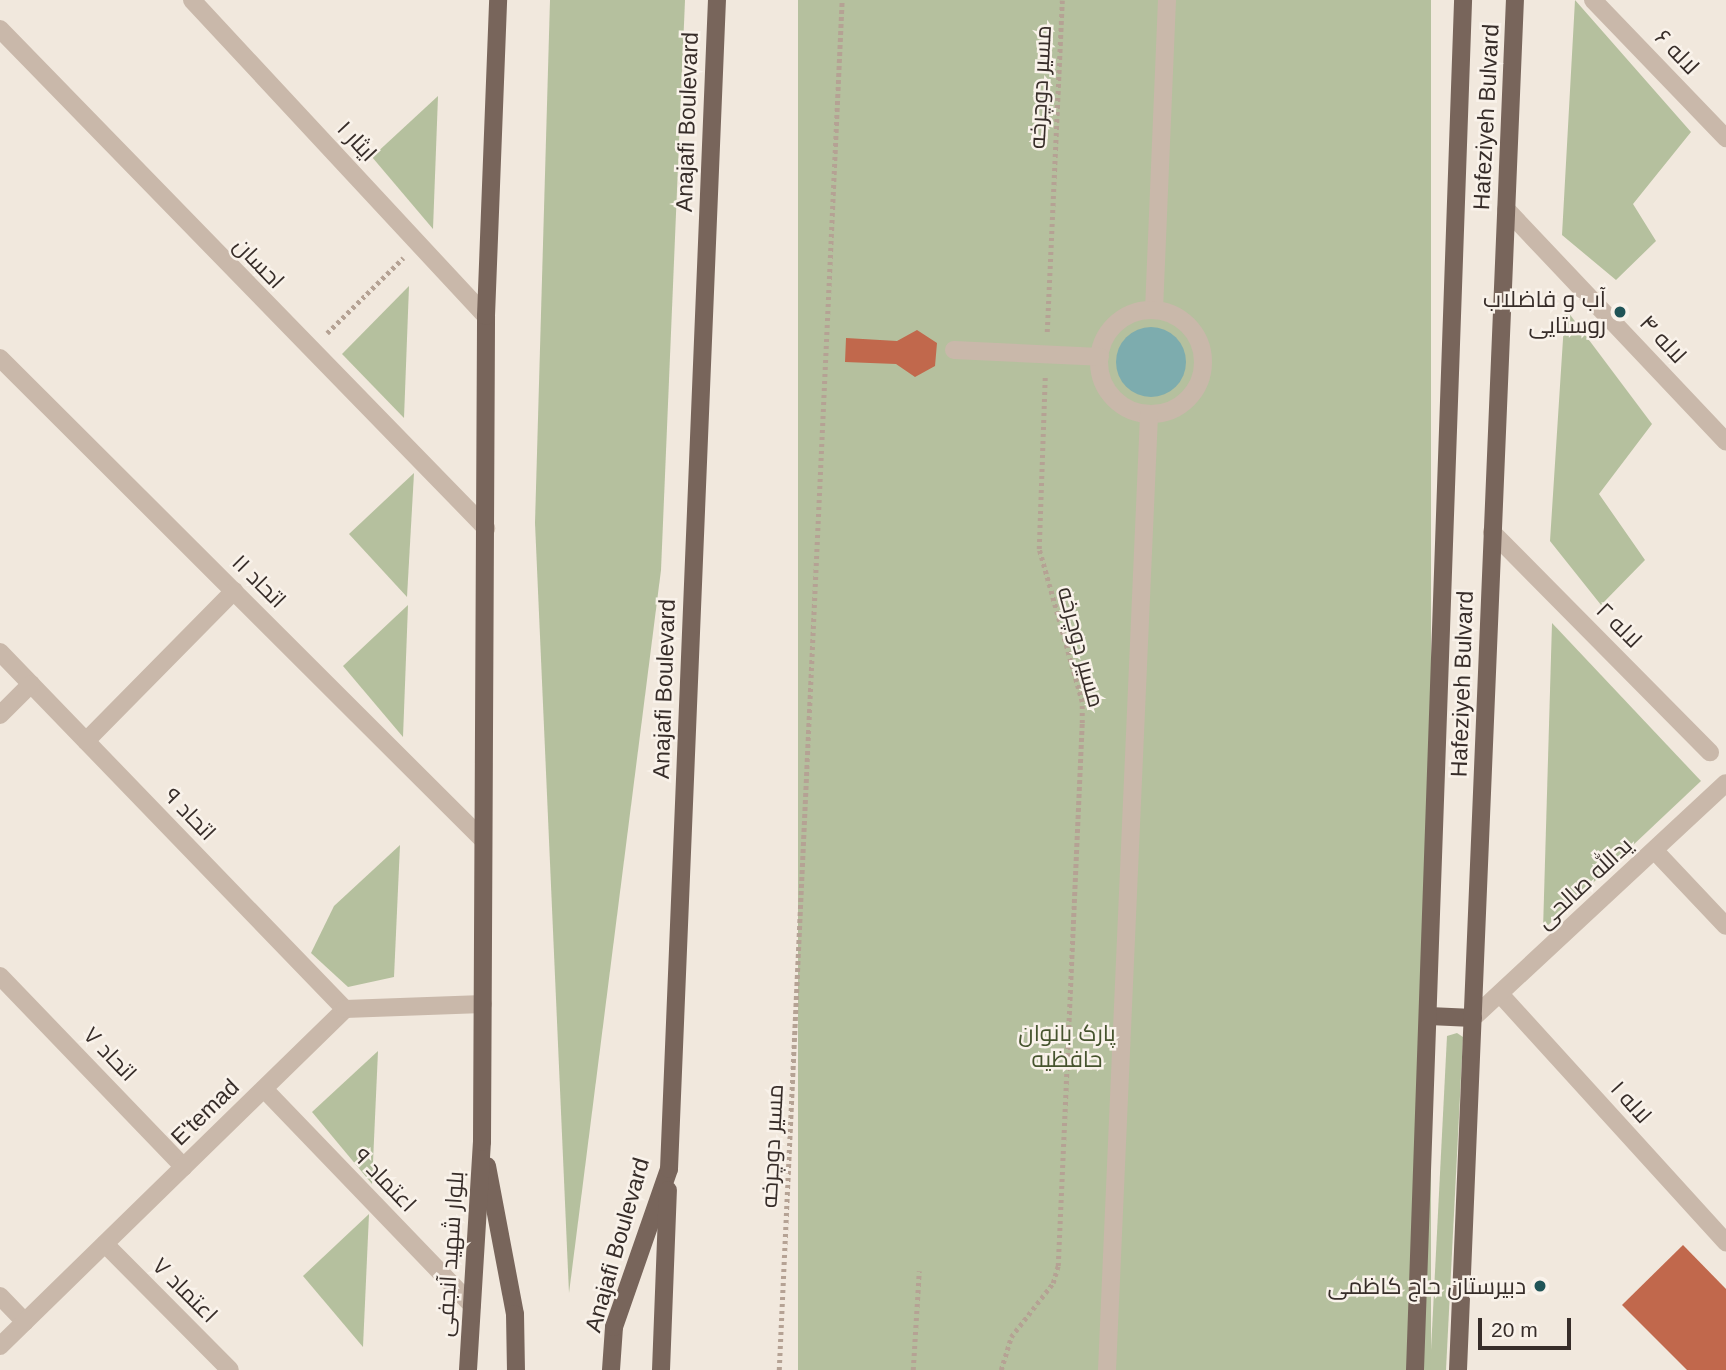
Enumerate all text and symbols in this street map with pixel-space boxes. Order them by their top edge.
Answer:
street label: Hafeziyeh Bulvard [1467,23,1505,211]
street label: مسیر دوچرخه [1023,24,1057,150]
street label: لاله ۶ [1649,24,1705,80]
street label: Anajafi Boulevard [670,31,704,213]
street label: ایثار ۱ [331,115,383,167]
street label: احسان [228,232,290,294]
place label: آب و فاضلاب روستایی [1483,285,1606,339]
marker: آب و فاضلاب روستایی [1612,304,1628,320]
street label: لاله ۴ [1634,309,1692,369]
street label: اتحاد ۱۱ [226,548,292,614]
street label: مسیر دوچرخه [1052,584,1110,710]
street label: Hafeziyeh Bulvard [1445,590,1479,778]
street label: لاله ۲ [1591,597,1647,653]
street label: Anajafi Boulevard [647,598,681,780]
street label: اتحاد ۹ [158,782,222,846]
street label: یدالله صالحی [1530,831,1638,935]
park label: پارک بانوان حافظیه [1018,1019,1116,1073]
street label: اتحاد ۷ [78,1021,142,1087]
street label: E'temad [165,1073,245,1151]
street label: لاله ۱ [1605,1075,1657,1129]
street label: مسیر دوچرخه [755,1083,789,1209]
street label: اعتماد ۹ [348,1142,422,1218]
street label: Anajafi Boulevard [579,1155,655,1335]
street label: بلوار شهید آنجفی [430,1170,470,1338]
street label: اعتماد ۷ [147,1252,223,1328]
place label: دبیرستان حاج کاظمی [1327,1272,1526,1300]
marker: دبیرستان حاج کاظمی [1532,1278,1548,1294]
scale bar [1481,1304,1574,1348]
text: 20 m [1491,1318,1538,1341]

